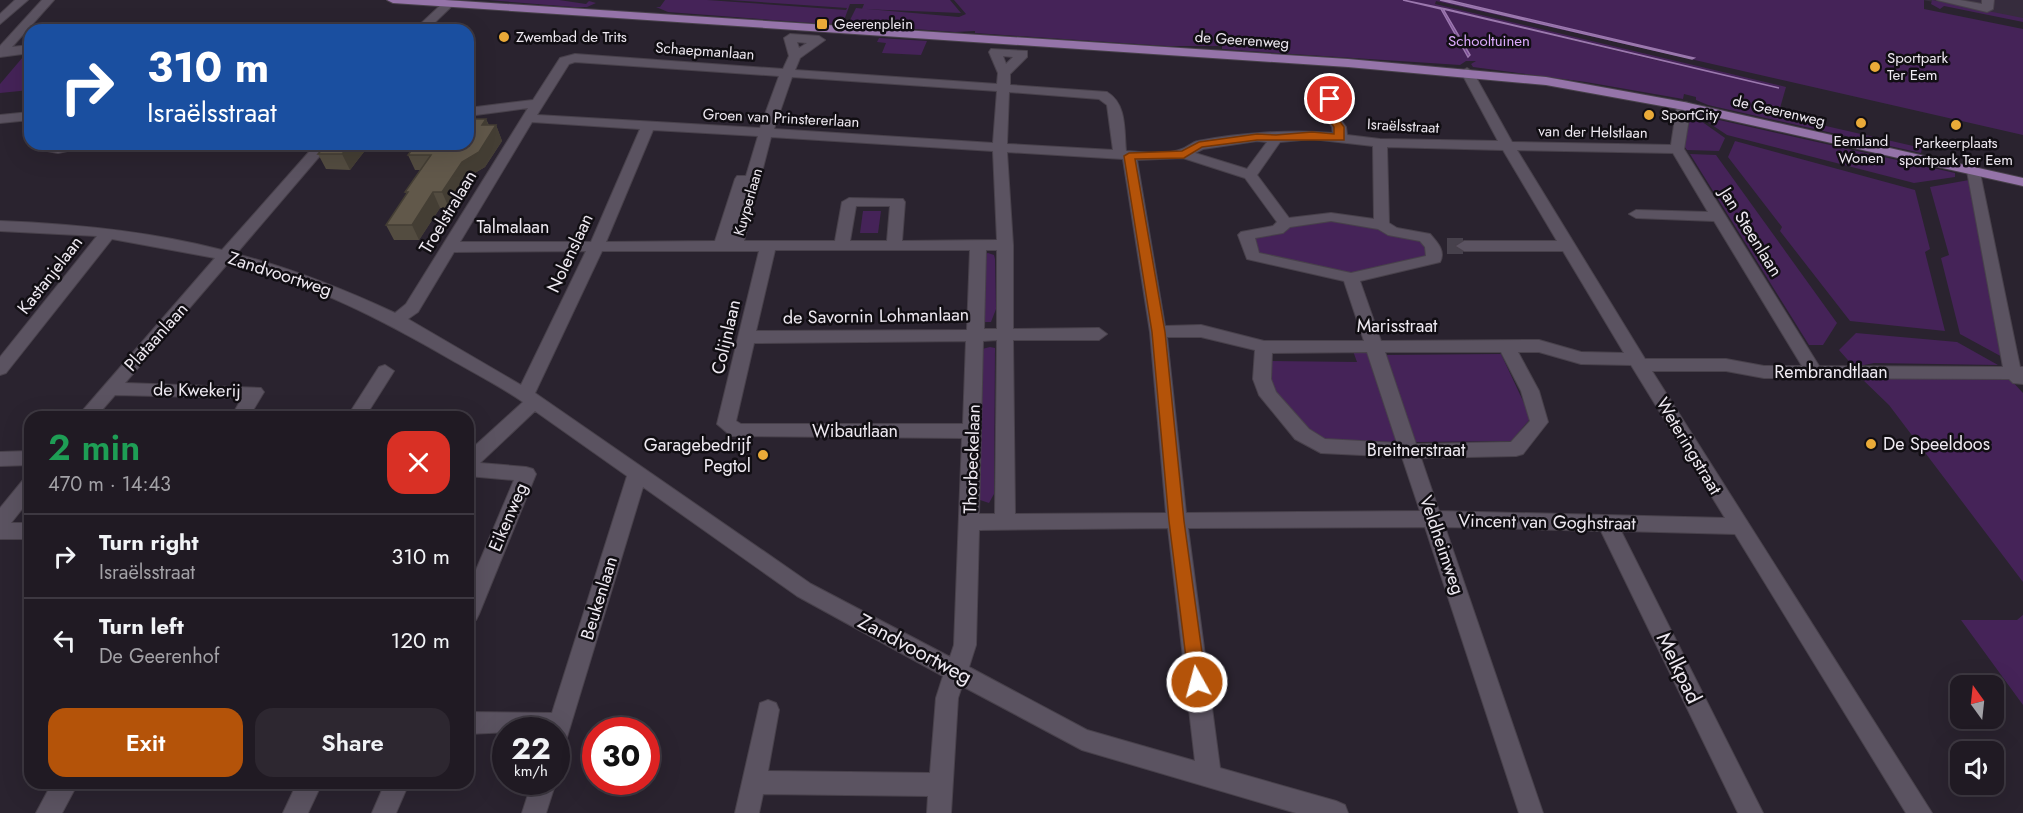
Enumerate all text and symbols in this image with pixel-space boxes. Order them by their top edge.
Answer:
place label: Geerenplein [834,13,913,35]
marker: Geerenplein [815,17,829,31]
place label: Zwembad de Trits [516,26,627,48]
street label: de Geerenweg [1194,26,1290,54]
marker: Zwembad de Trits [497,30,511,44]
park label: Schooltuinen [1448,30,1530,52]
text: 310 m [147,37,269,98]
street label: Schaepmanlaan [655,37,755,65]
place label: Sportpark Ter Eem [1887,47,1949,86]
icon: right [48,48,126,126]
marker: Sportpark Ter Eem [1868,60,1882,74]
pin [1304,73,1355,124]
icon: arrive [1313,82,1346,115]
street label: de Geerenweg [1730,90,1828,132]
text: Israëlsstraat [147,93,277,132]
street label: Groen van Prinstererlaan [702,103,860,133]
place label: SportCity [1661,104,1719,126]
marker: SportCity [1642,108,1656,122]
street label: Israëlsstraat [1366,113,1440,139]
marker: Eemland Wonen [1854,116,1868,130]
marker: Parkeerplaats sportpark Ter Eem [1949,118,1963,132]
street label: van der Helstlaan [1538,120,1648,144]
place label: Eemland Wonen [1834,130,1888,169]
place label: Parkeerplaats sportpark Ter Eem [1899,132,2013,171]
street label: Troelstralaan [413,165,483,259]
street label: Kuyperlaan [728,165,768,239]
street label: Jan Steenlaan [1712,181,1789,282]
street label: Nolenslaan [540,209,600,297]
street label: Talmalaan [477,214,549,240]
street label: Kastanjelaan [11,230,89,320]
street label: Zandvoortweg [225,245,335,303]
street label: Plataanlaan [118,297,194,377]
street label: Colijnlaan [705,297,747,377]
street label: de Savornin Lohmanlaan [783,301,969,331]
street label: Marisstraat [1357,313,1438,339]
street label: Rembrandtlaan [1774,359,1888,385]
street label: de Kwekerij [153,376,241,404]
street label: Weteringstraat [1650,393,1729,500]
street label: Thorbeckelaan [957,404,987,514]
street label: Wibautlaan [812,418,898,444]
text: 2 min [48,421,140,473]
button: close [387,431,450,494]
place label: De Speeldoos [1883,431,1990,457]
place label: Garagebedrijf Pegtol [644,432,752,479]
street label: Breitnerstraat [1367,437,1466,463]
marker: De Speeldoos [1864,437,1878,451]
marker: Garagebedrijf Pegtol [756,448,770,462]
text: 470 m · 14:43 [48,470,171,499]
street label: Eikenweg [482,479,534,555]
street label: Veldheimweg [1413,492,1471,598]
street label: Vincent van Goghstraat [1458,507,1637,537]
text: Turn right [99,526,199,558]
icon: right [48,540,81,573]
text: 310 m [391,540,450,572]
street label: Beukenlaan [574,553,624,643]
text: Israëlsstraat [99,558,195,587]
street label: Zandvoortweg [853,606,977,692]
text: Turn left [99,610,184,642]
icon: left [48,624,81,657]
text: 120 m [391,624,450,656]
street label: Melkpad [1649,627,1709,709]
text: De Geerenhof [99,642,220,671]
position arrow [1165,650,1229,714]
north arrow [1950,675,2004,729]
map controls [1950,675,2004,795]
button: Exit [48,708,243,777]
button: Share [255,708,450,777]
speed limit sign: 30 [582,717,660,795]
text: 22 [511,727,551,770]
button: sound [1950,741,2004,795]
text: km/h [514,760,548,782]

